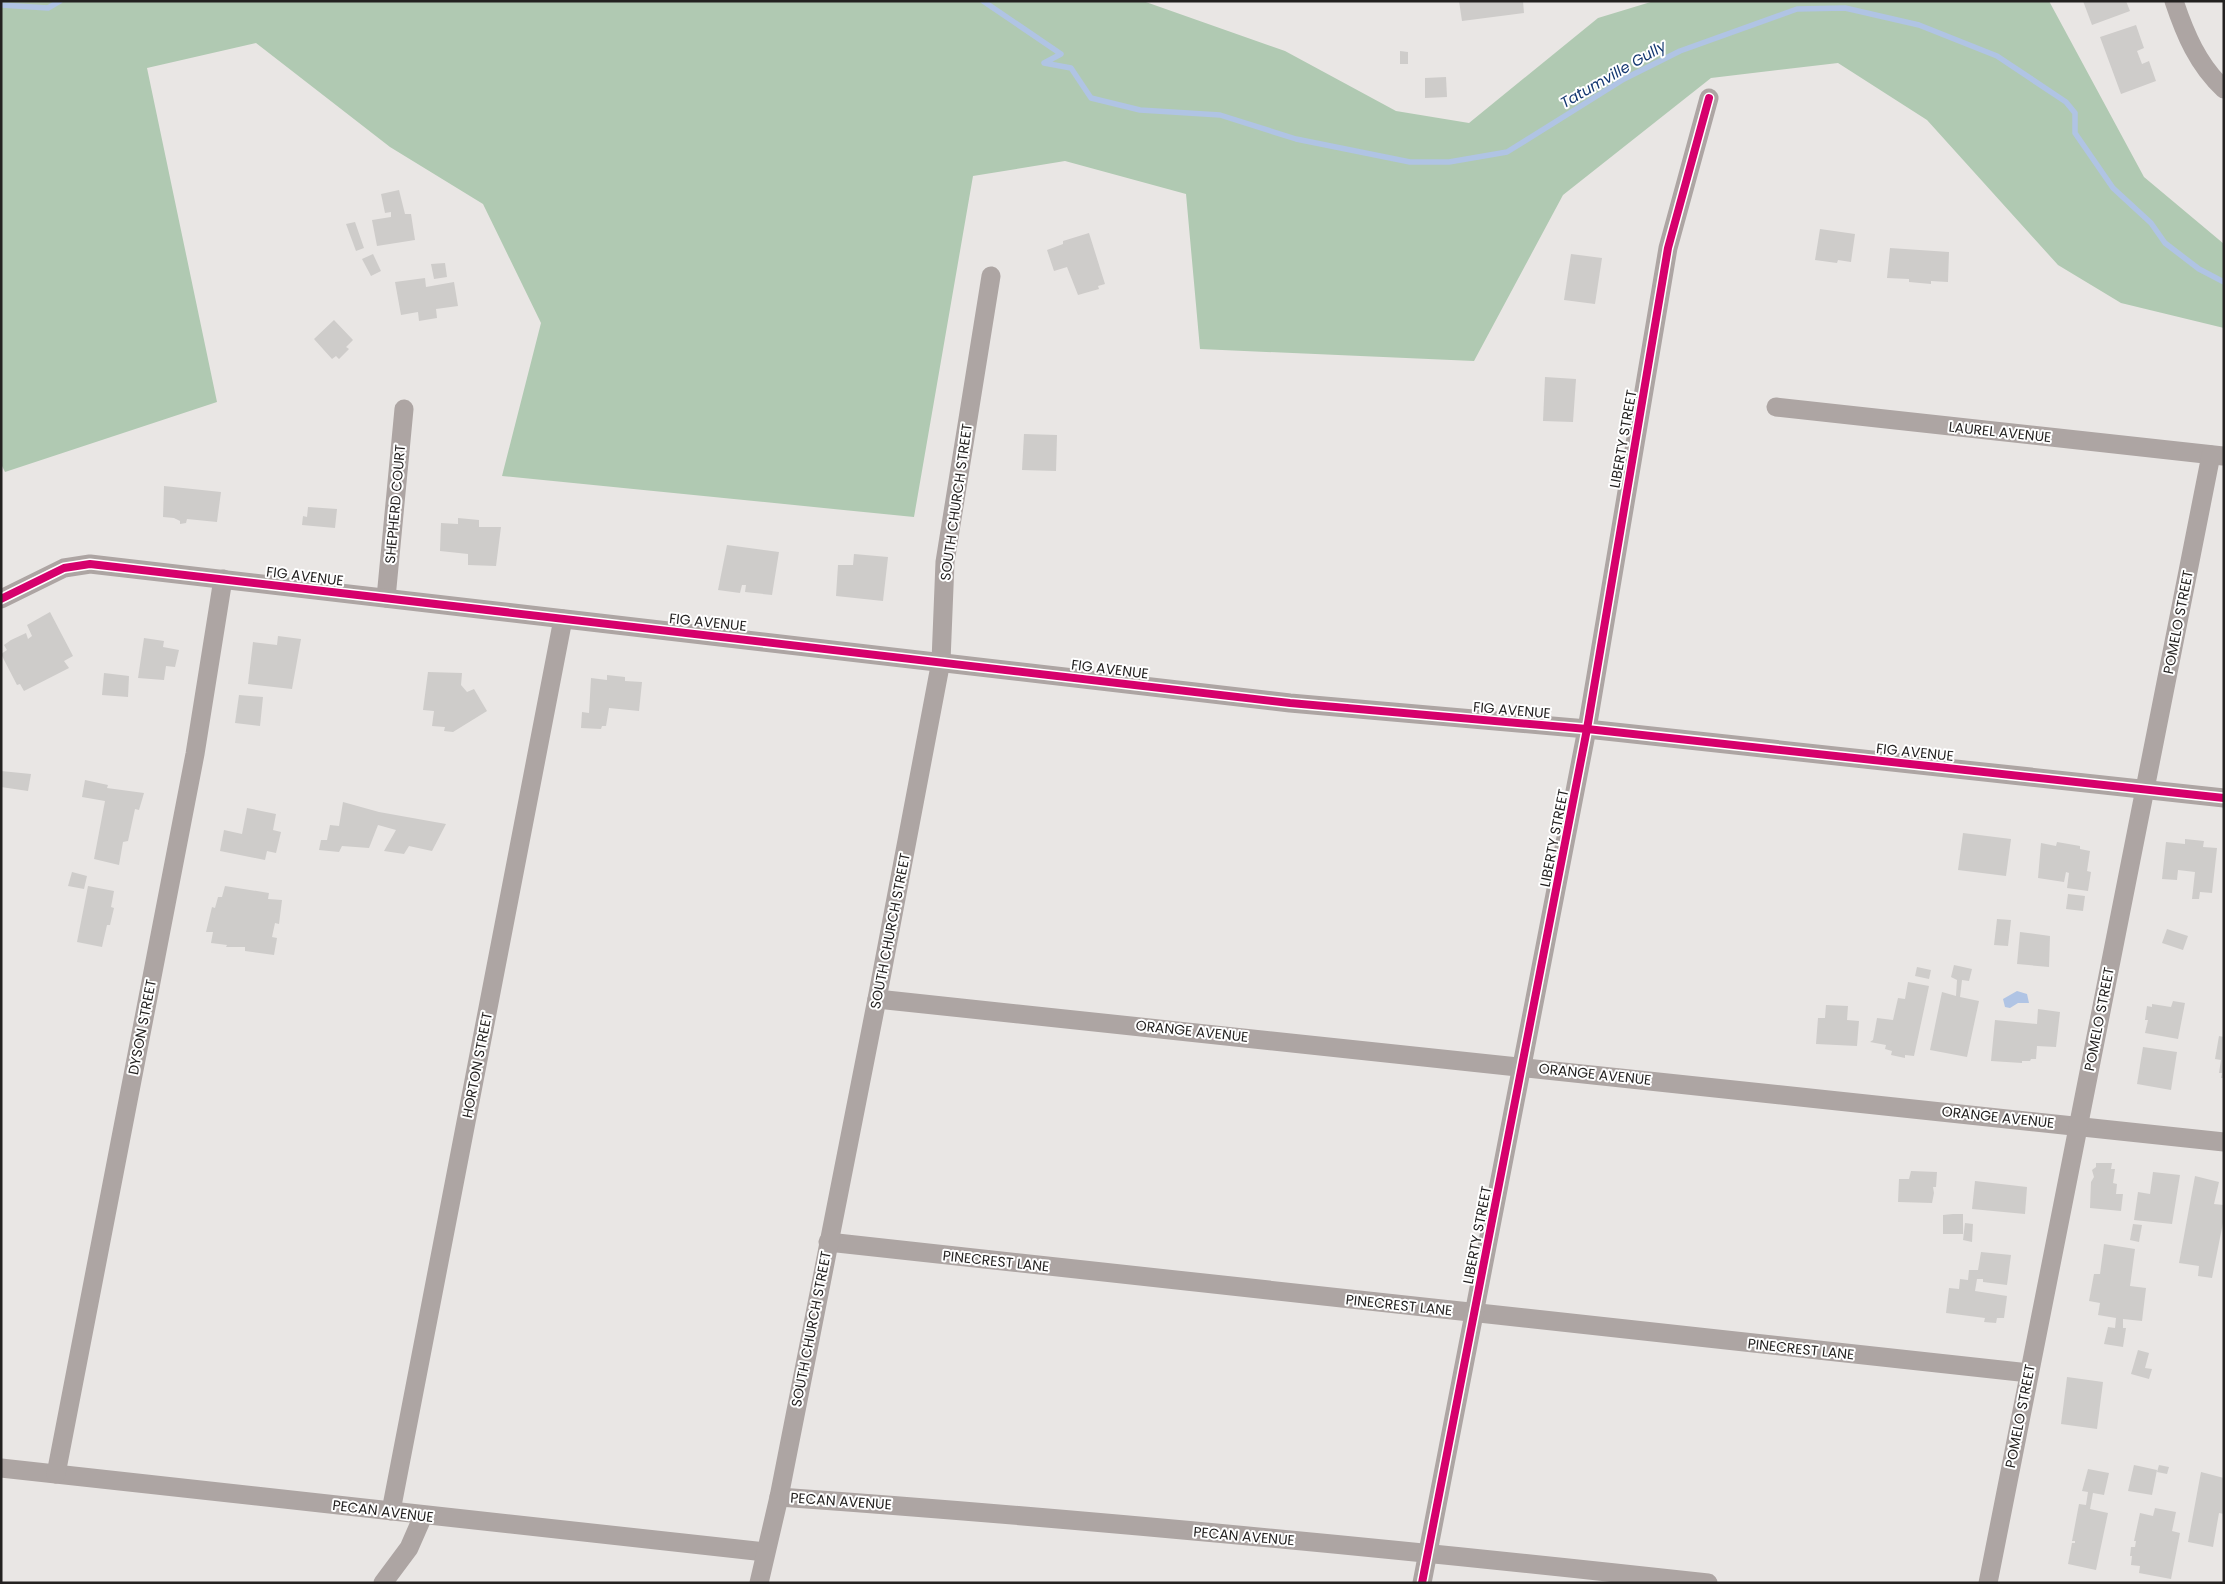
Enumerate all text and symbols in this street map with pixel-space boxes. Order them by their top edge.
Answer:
water label: Tatumville Gully [1556,35,1670,113]
street label: LIBERTY STREET [1605,388,1642,490]
street label: LAUREL AVENUE [1948,417,2052,447]
street label: SOUTH CHURCH STREET [935,422,977,582]
street label: SHEPHERD COURT [380,443,410,564]
street label: FIG AVENUE [265,561,345,591]
street label: POMELO STREET [2158,568,2198,676]
street label: FIG AVENUE [668,608,748,636]
street label: FIG AVENUE [1070,654,1150,684]
street label: FIG AVENUE [1472,697,1552,723]
street label: FIG AVENUE [1875,738,1955,766]
street label: LIBERTY STREET [1535,787,1573,889]
street label: SOUTH CHURCH STREET [865,851,915,1011]
street label: POMELO STREET [2079,965,2119,1073]
street label: DYSON STREET [123,977,161,1077]
street label: HORTON STREET [457,1010,497,1120]
street label: ORANGE AVENUE [1135,1015,1249,1047]
street label: ORANGE AVENUE [1538,1058,1652,1090]
street label: ORANGE AVENUE [1941,1101,2055,1133]
street label: LIBERTY STREET [1458,1184,1496,1286]
street label: PINECREST LANE [942,1245,1050,1277]
street label: SOUTH CHURCH STREET [786,1249,836,1409]
street label: PINECREST LANE [1345,1289,1453,1321]
street label: PINECREST LANE [1747,1333,1855,1365]
street label: POMELO STREET [2000,1362,2040,1470]
street label: PECAN AVENUE [790,1487,892,1515]
street label: PECAN AVENUE [331,1495,435,1527]
street label: PECAN AVENUE [1192,1522,1296,1550]

